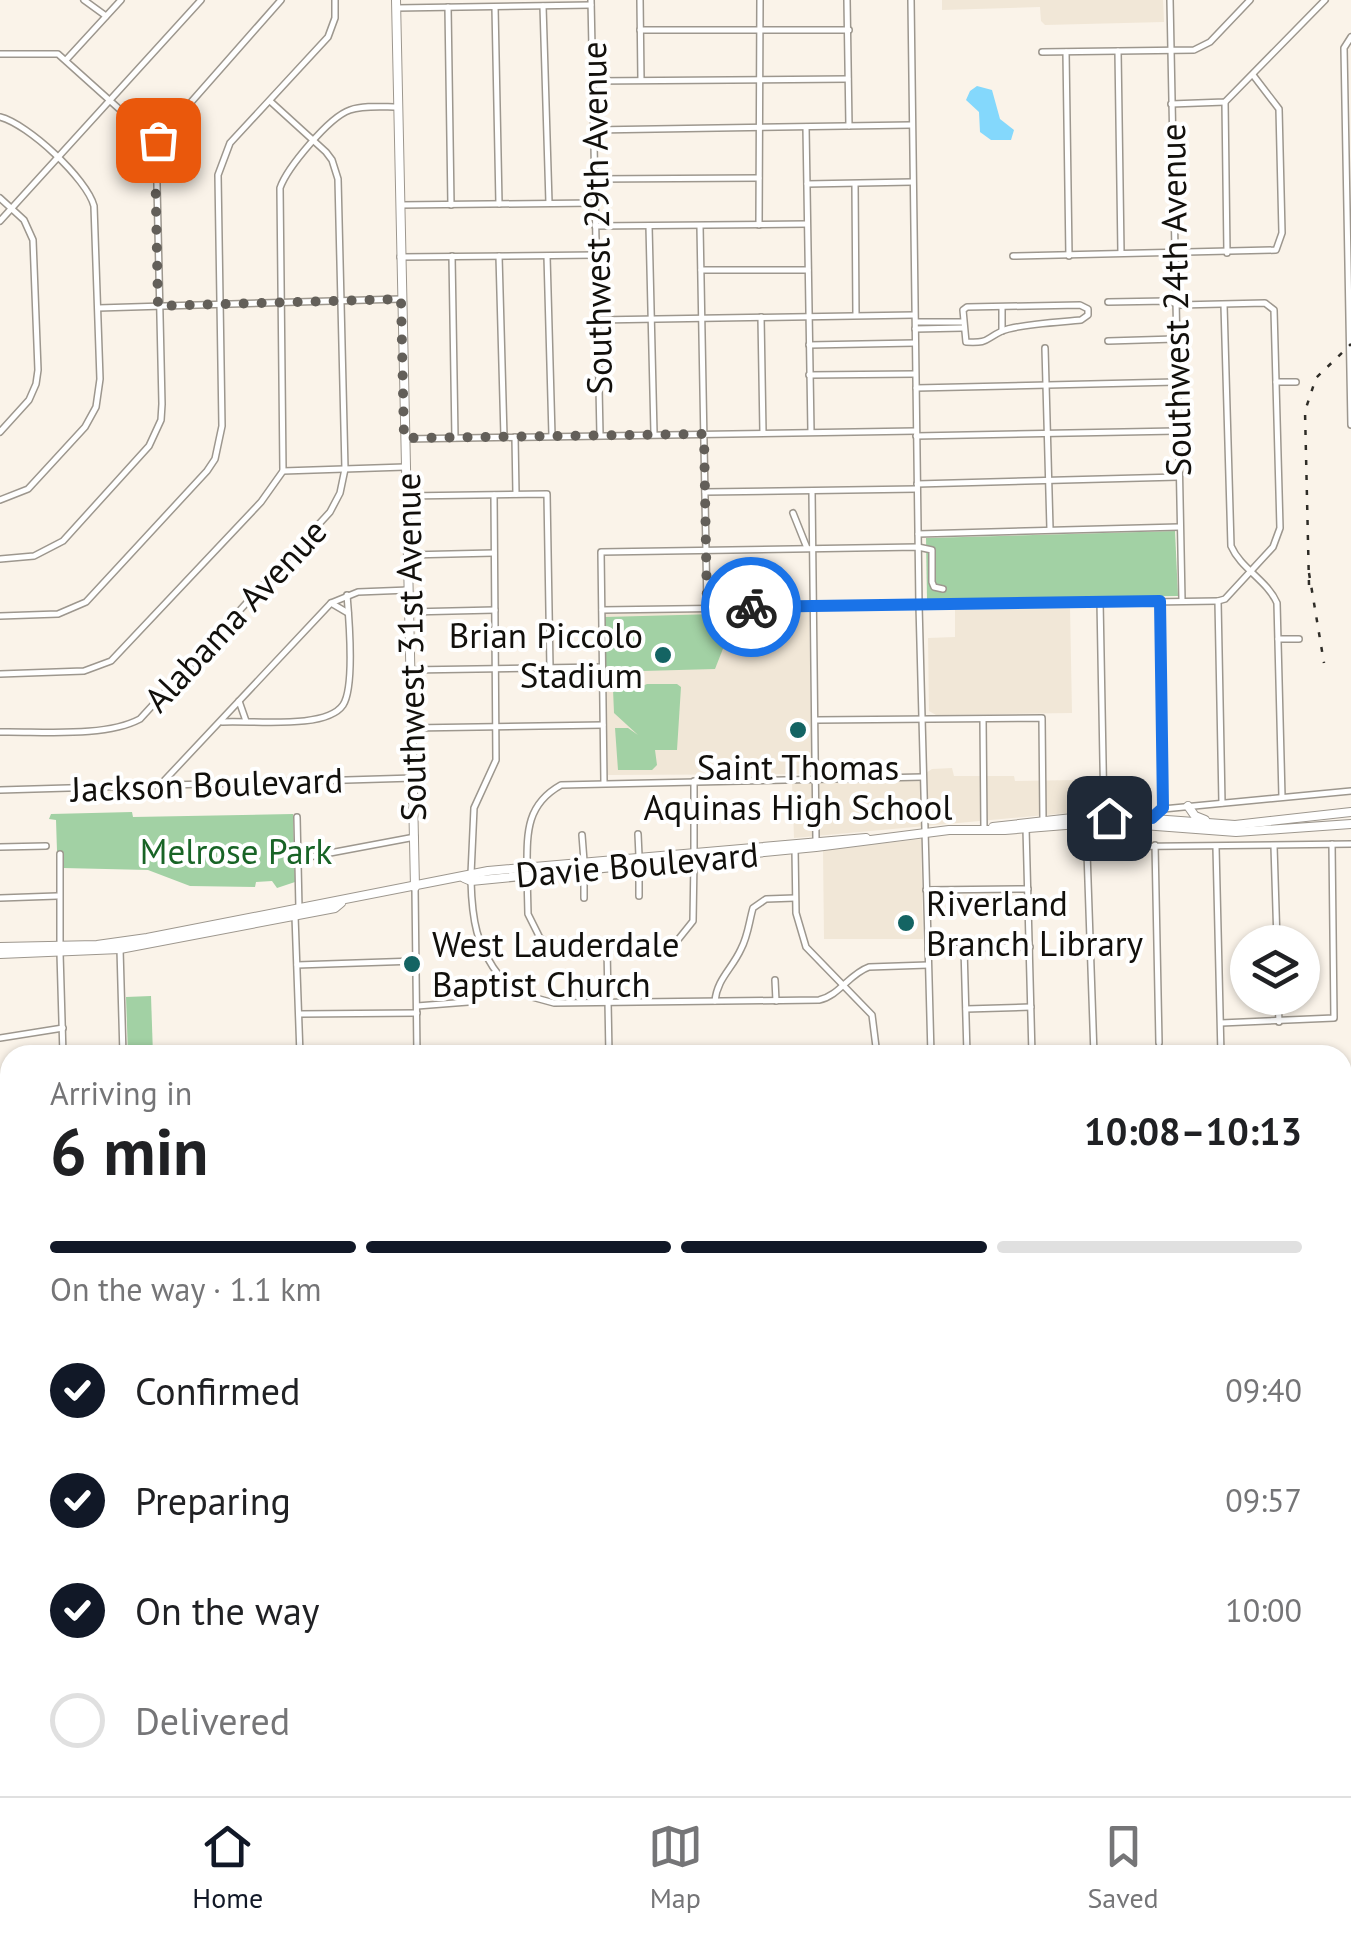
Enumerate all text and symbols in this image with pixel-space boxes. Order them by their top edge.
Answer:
street label: Southwest 29th Avenue [570,41,622,395]
pin [116,98,201,183]
icon: bag [131,113,186,168]
street label: Southwest 24th Avenue [1149,123,1201,477]
street label: Southwest 31st Avenue [384,472,436,822]
street label: Alabama Avenue [134,509,336,721]
courier [701,557,801,657]
icon: bike [724,580,779,635]
place label: Brian Piccolo Stadium [449,612,643,698]
marker: Brian Piccolo Stadium [652,644,674,666]
marker: Saint Thomas Aquinas High School [787,719,809,741]
place label: Saint Thomas Aquinas High School [643,744,953,830]
street label: Jackson Boulevard [68,756,344,812]
pin [1067,776,1152,861]
icon: home [1082,791,1137,846]
park label: Melrose Park [140,828,333,874]
street label: Davie Boulevard [514,830,760,898]
place label: Riverland Branch Library [926,880,1143,966]
marker: Riverland Branch Library [895,912,917,934]
place label: West Lauderdale Baptist Church [432,921,680,1007]
map controls [1230,925,1320,1015]
button: layers [1230,925,1320,1015]
marker: West Lauderdale Baptist Church [401,953,423,975]
text: Arriving in [50,1072,192,1114]
text: 10:08–10:13 [1084,1106,1302,1155]
text: 6 min [50,1109,209,1193]
text: On the way · 1.1 km [50,1268,321,1310]
icon: check [50,1363,105,1418]
text: Confirmed [135,1366,301,1415]
text: 09:40 [1225,1369,1302,1411]
icon: check [50,1473,105,1528]
text: Preparing [135,1476,291,1525]
text: 09:57 [1225,1479,1302,1521]
icon: check [50,1583,105,1638]
text: On the way [135,1586,320,1635]
text: 10:00 [1225,1589,1302,1631]
text: Delivered [135,1696,290,1745]
tab: Home [192,1819,263,1916]
tab: Map [648,1819,703,1916]
tab: Saved [1087,1819,1159,1916]

